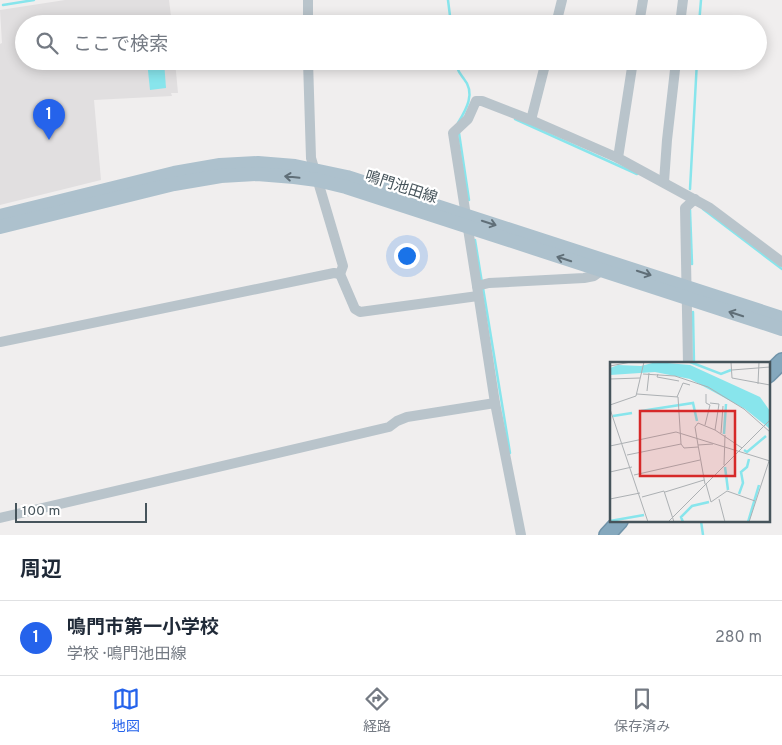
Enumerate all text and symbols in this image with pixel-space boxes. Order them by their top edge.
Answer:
search box [15,15,767,70]
icon: search [33,29,61,57]
text: ここで検索 [73,33,168,57]
pin: 1 [33,99,65,140]
street label: 鳴門池田線 [362,167,440,209]
one-way arrow [284,172,300,182]
one-way arrow [481,219,496,228]
your location [394,243,420,269]
one-way arrow [557,253,573,263]
one-way arrow [635,269,651,278]
one-way arrow [728,309,744,319]
inset map [610,362,770,522]
scale bar [15,500,148,523]
text: 100 m [22,503,60,520]
text: 周辺 [20,557,62,584]
text: 鳴門市第一小学校 [67,616,219,640]
text: 1 [33,628,39,648]
text: 280 m [715,628,762,648]
text: 学校 · 鳴門池田線 [67,645,187,665]
tab: 地図 [112,685,140,736]
tab: 経路 [363,685,391,736]
tab: 保存済み [614,685,670,736]

